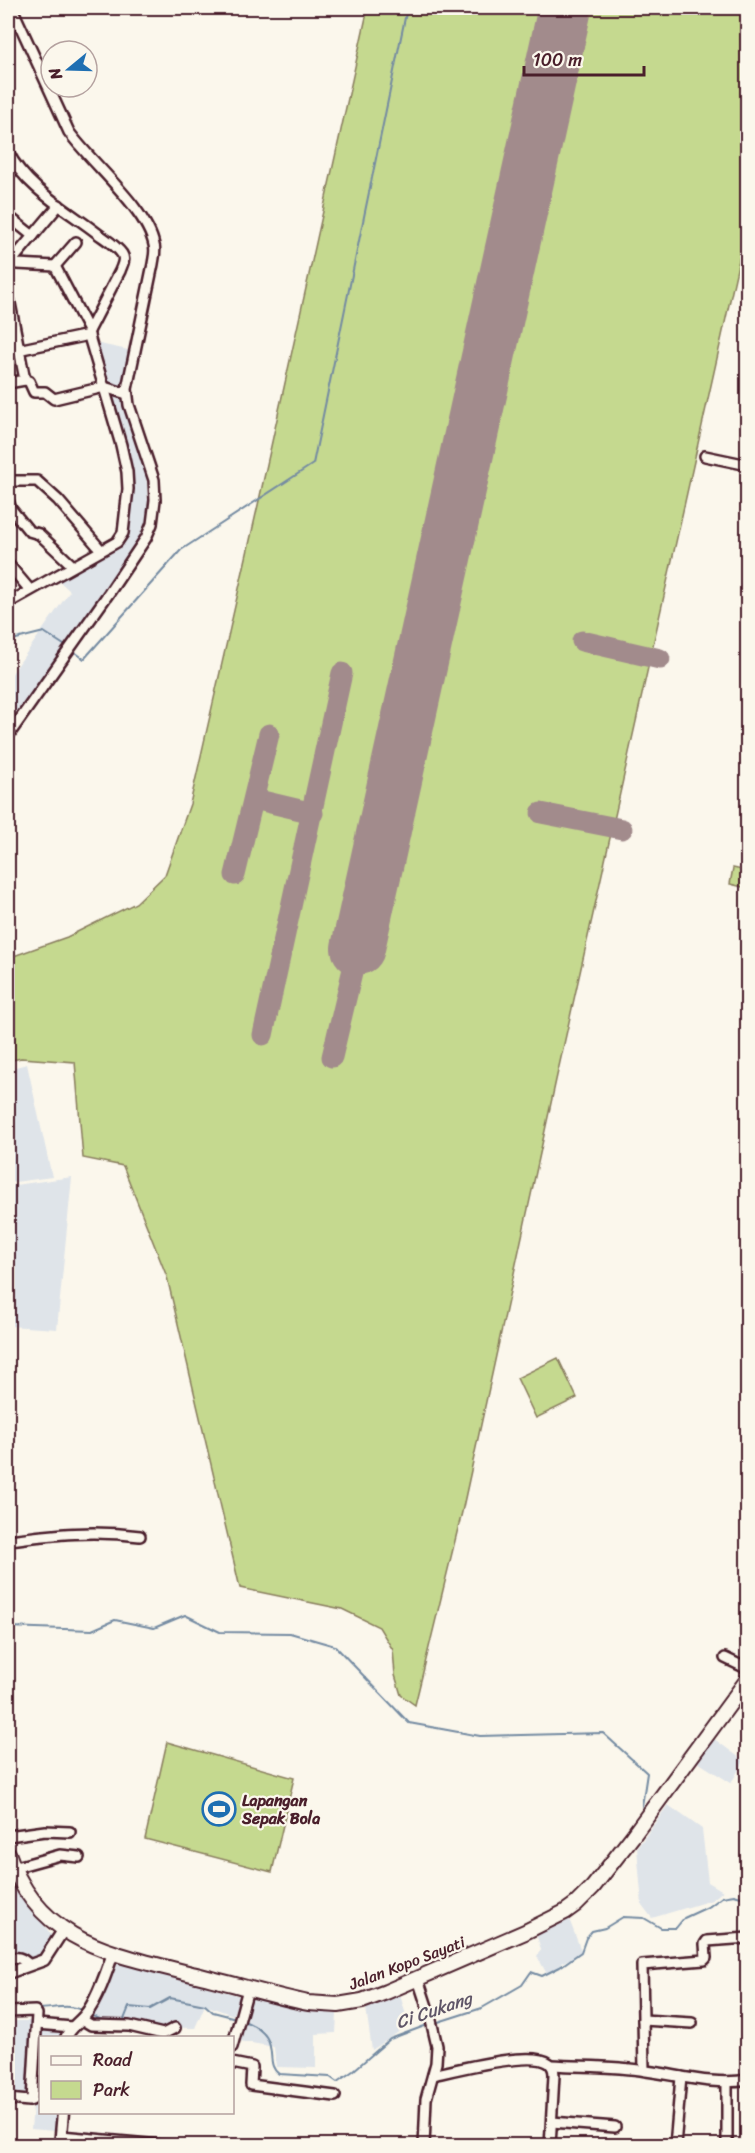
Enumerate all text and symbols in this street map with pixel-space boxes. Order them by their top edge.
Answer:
north arrow [39,39,99,99]
scale bar [524,39,644,77]
text: 100 m [533,44,582,76]
text: N [39,63,71,85]
place label: Lapangan Sepak Bola [241,1786,320,1833]
sports icon: Lapangan Sepak Bola [201,1791,237,1827]
street label: Jalan Kopo Sayati [344,1927,470,1999]
water label: Ci Cukang [391,1981,478,2038]
legend [39,2036,234,2114]
text: Road [93,2044,133,2076]
text: Park [93,2074,130,2106]

